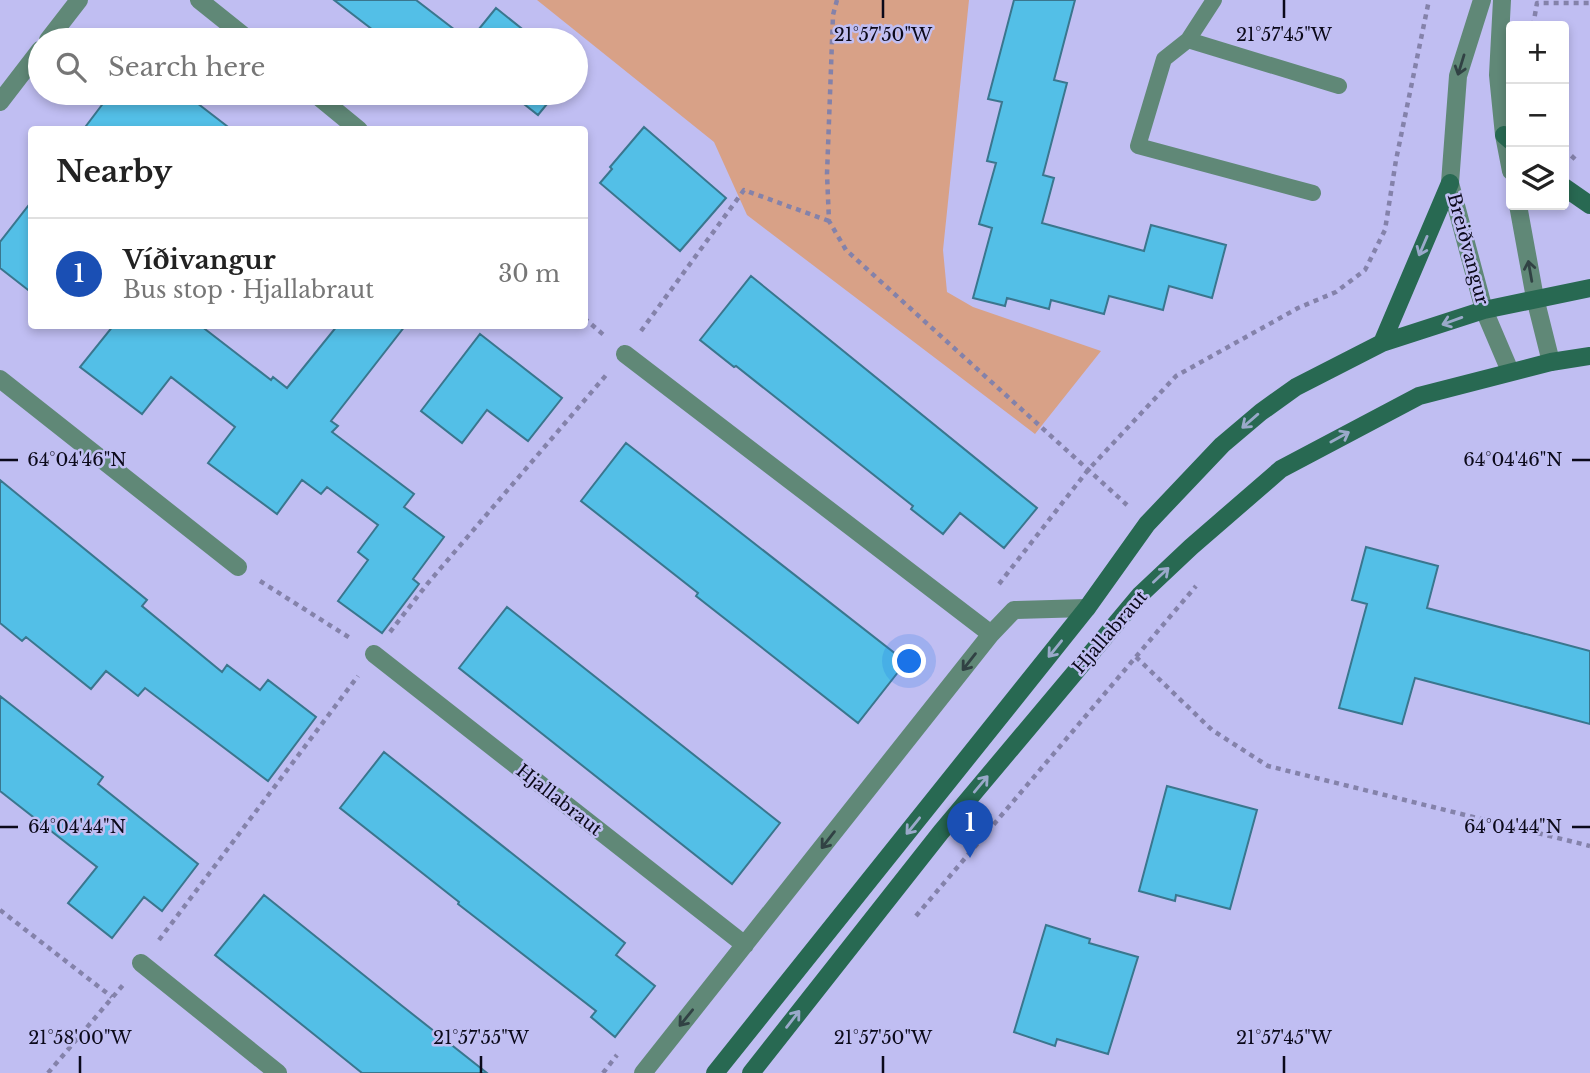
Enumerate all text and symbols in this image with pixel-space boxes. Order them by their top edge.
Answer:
map controls [1506,21,1569,210]
button: + [1506,21,1569,84]
text: 21°57'50"W [834,24,933,46]
text: 21°57'45"W [1236,24,1333,46]
search box [28,28,588,105]
icon: search [52,48,90,86]
text: Search here [108,51,265,83]
one-way arrow [1454,54,1467,76]
button: − [1506,84,1569,147]
button: layers [1506,147,1569,210]
text: Nearby [56,153,172,190]
street label: Breiðvangur [1443,191,1494,308]
one-way arrow [1416,235,1429,256]
text: Víðivangur [123,244,276,276]
text: 1 [74,260,84,288]
text: 30 m [498,260,560,288]
one-way arrow [1523,260,1536,283]
text: Bus stop · Hjallabraut [123,276,374,304]
one-way arrow [1442,316,1464,328]
one-way arrow [1241,413,1259,429]
one-way arrow [1330,429,1350,443]
text: 64°04'46"N [27,449,127,471]
text: 64°04'46"N [1463,449,1563,471]
one-way arrow [1152,566,1169,583]
street label: Hjallabraut [1068,586,1152,678]
one-way arrow [1047,639,1063,657]
your location [892,644,926,678]
one-way arrow [962,652,977,671]
street label: Hjallabraut [512,760,606,840]
one-way arrow [973,776,989,794]
pin: 1 [947,800,993,858]
text: 64°04'44"N [28,816,126,838]
text: 64°04'44"N [1464,816,1562,838]
one-way arrow [905,817,920,835]
one-way arrow [820,831,835,849]
one-way arrow [679,1009,694,1027]
one-way arrow [785,1011,801,1029]
text: 21°58'00"W [28,1027,133,1049]
text: 21°57'55"W [433,1027,530,1049]
text: 21°57'50"W [834,1027,933,1049]
text: 21°57'45"W [1236,1027,1333,1049]

